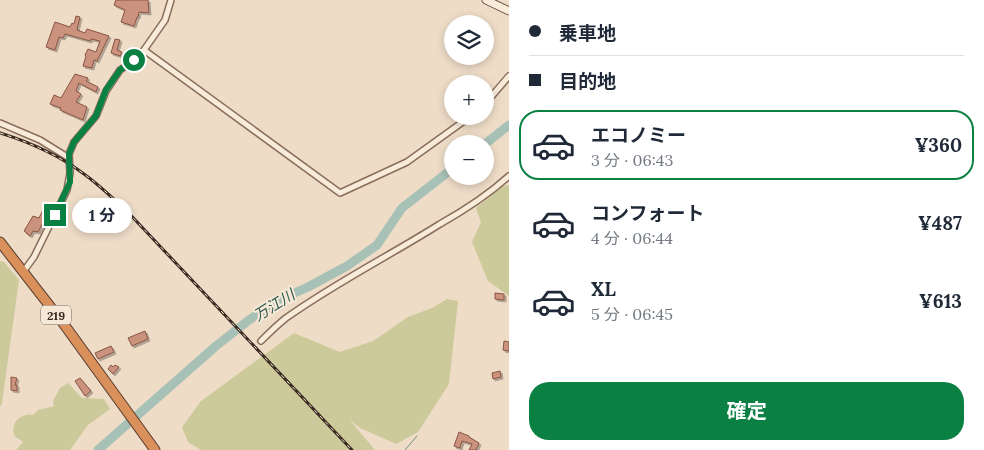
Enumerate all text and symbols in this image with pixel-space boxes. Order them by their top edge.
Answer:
map controls [444,15,494,185]
button: layers [444,15,494,65]
text: 乗車地 [559,21,616,45]
route start [123,49,145,71]
text: 目的地 [559,69,616,93]
button: + [444,75,494,125]
icon: car [531,123,576,168]
text: エコノミー [591,123,686,147]
text: ¥360 [915,133,962,157]
button: − [444,135,494,185]
text: 3 分 · 06:43 [591,150,673,170]
callout: 1 分 [72,198,132,232]
icon: car [531,201,576,246]
text: コンフォート [591,201,704,225]
route end [44,204,66,226]
text: 1 分 [89,205,115,225]
text: ¥487 [918,211,962,235]
text: 4 分 · 06:44 [591,228,673,248]
text: XL [591,277,616,301]
icon: car [531,279,576,324]
water label: 万江川 [250,284,300,325]
text: ¥613 [919,289,962,313]
text: 5 分 · 06:45 [591,304,673,324]
road number: 219 [41,306,71,324]
button: 確定 [529,382,964,440]

